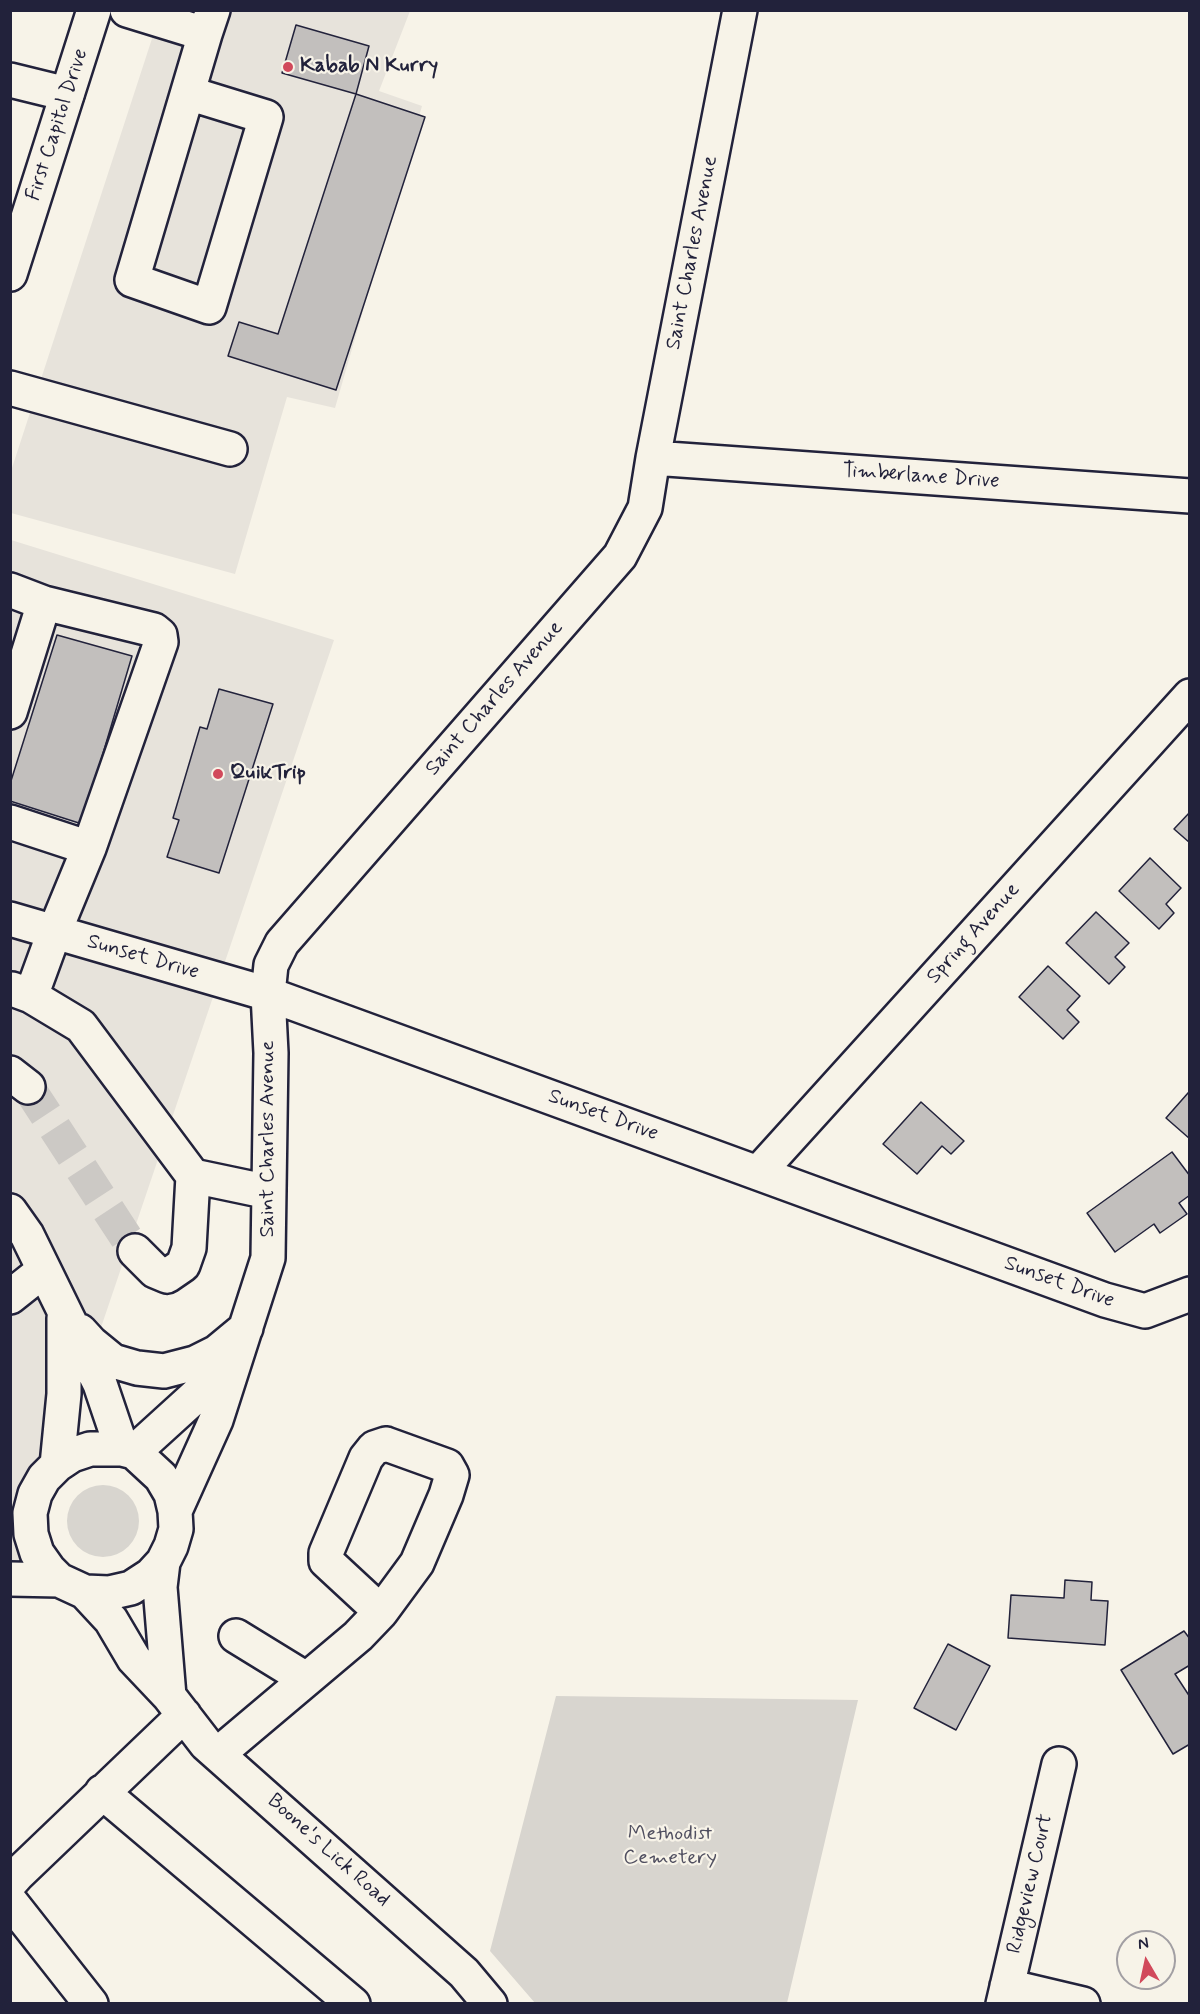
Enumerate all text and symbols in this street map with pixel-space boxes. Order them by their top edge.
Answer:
street label: First Capitol Drive [22,46,94,204]
place label: Kabab N Kurry [300,54,438,80]
marker: Kabab N Kurry [281,60,295,74]
street label: Saint Charles Avenue [662,154,724,352]
street label: Timberlane Drive [842,459,1000,495]
street label: Saint Charles Avenue [421,616,569,782]
place label: QuikTrip [230,761,306,787]
marker: QuikTrip [211,767,225,781]
street label: Spring Avenue [922,878,1026,990]
street label: Sunset Drive [84,930,202,986]
street label: Saint Charles Avenue [256,1040,282,1238]
street label: Sunset Drive [545,1084,661,1148]
street label: Sunset Drive [1001,1251,1117,1315]
street label: Boone's Lick Road [261,1789,395,1913]
street label: Ridgeview Court [1003,1812,1059,1956]
park label: Methodist Cemetery [623,1822,717,1872]
north arrow [1116,1930,1176,1990]
text: N [1137,1932,1150,1955]

